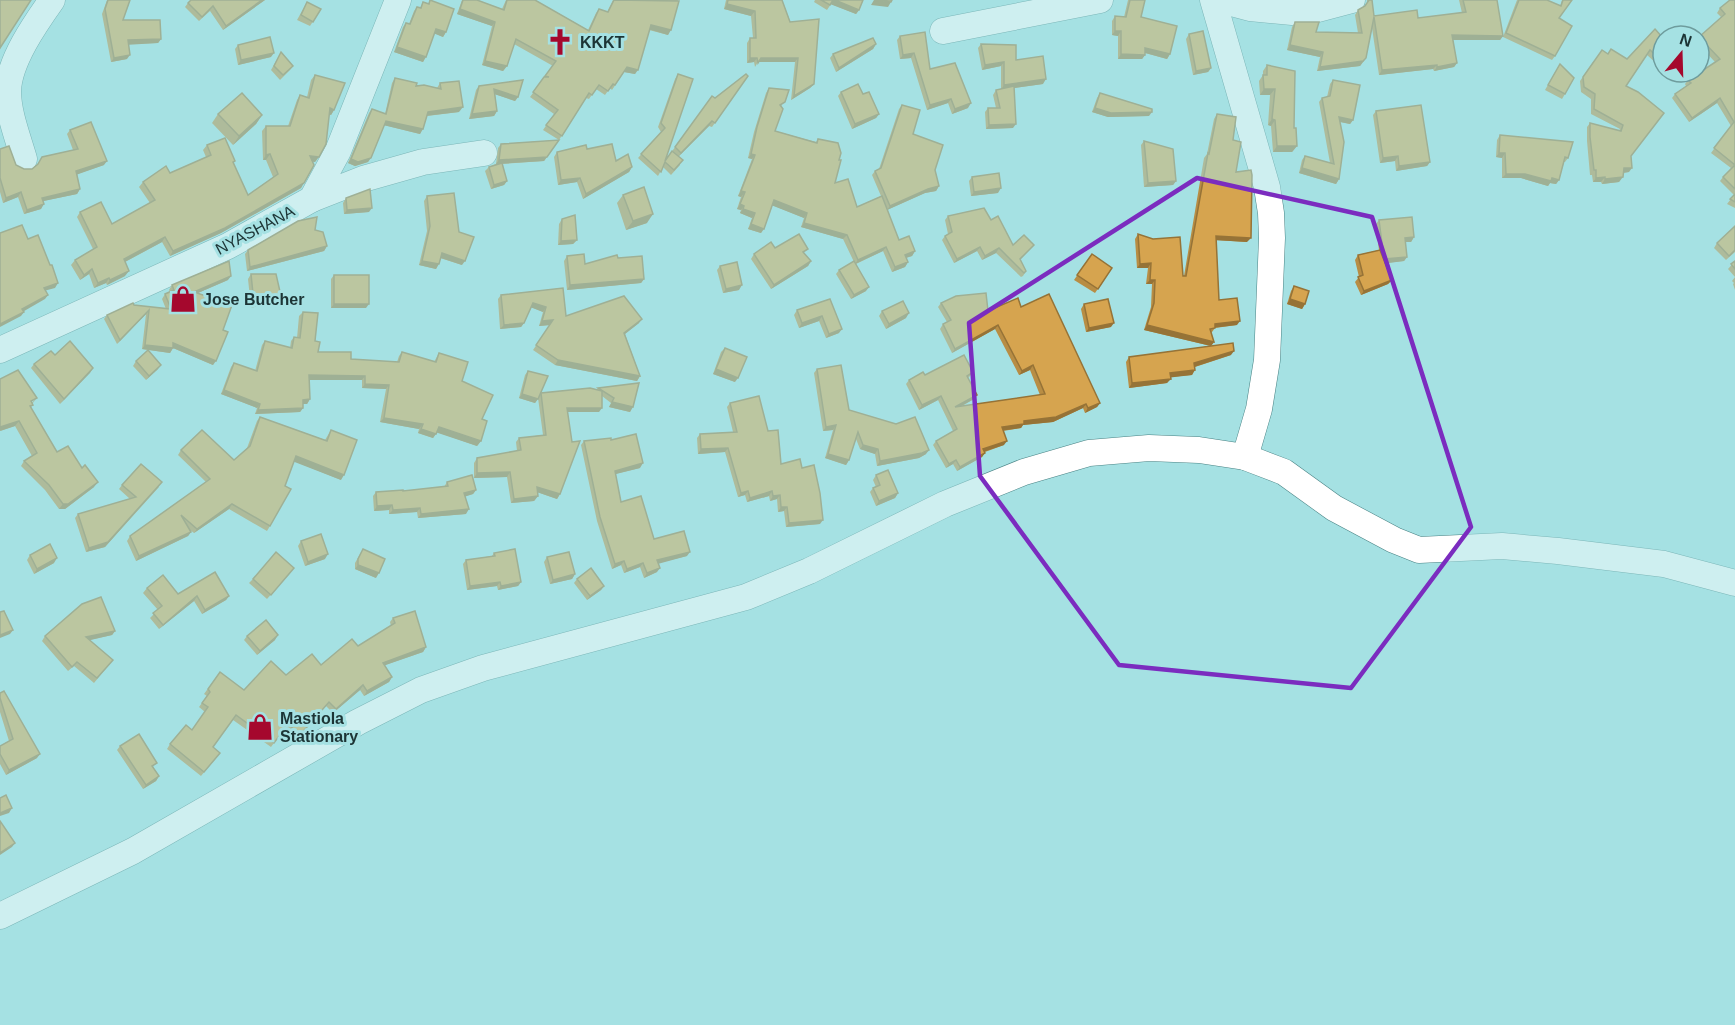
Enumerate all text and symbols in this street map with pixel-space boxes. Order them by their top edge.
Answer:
north arrow [1651,24,1711,84]
church icon: KKKT [545,27,575,57]
text: N [1677,30,1694,50]
place label: KKKT [580,34,625,51]
street label: NYASHANA [213,202,298,258]
shop icon: Jose Butcher [168,284,198,314]
place label: Jose Butcher [203,291,304,308]
place label: Mastiola Stationary [280,710,358,745]
shop icon: Mastiola Stationary [245,712,275,742]

